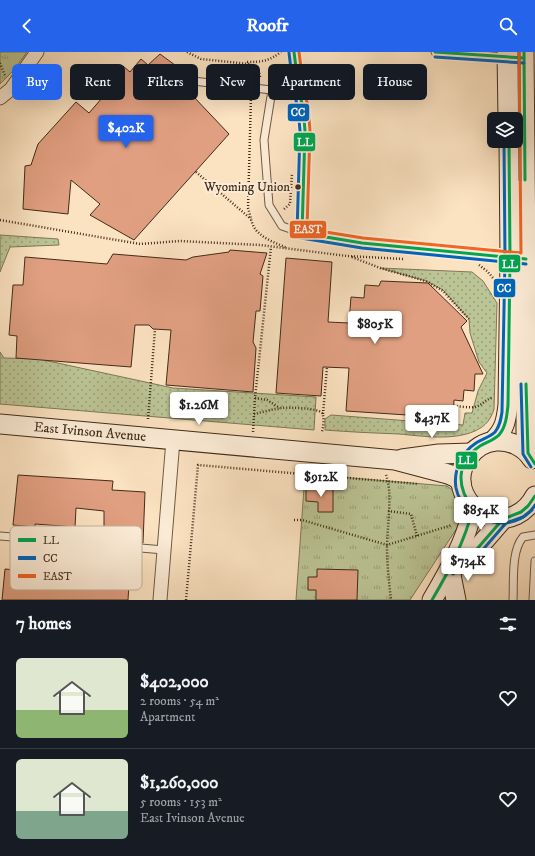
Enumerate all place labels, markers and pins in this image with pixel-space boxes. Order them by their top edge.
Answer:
pin: $402K [98,115,154,149]
place label: Wyoming Union [203,179,290,195]
marker: Wyoming Union [293,182,303,192]
pin: $805K [347,311,403,345]
pin: $1.26M [166,392,232,426]
pin: $437K [404,405,460,439]
pin: $912K [293,464,349,498]
pin: $854K [453,497,509,531]
pin: $734K [440,548,496,582]

